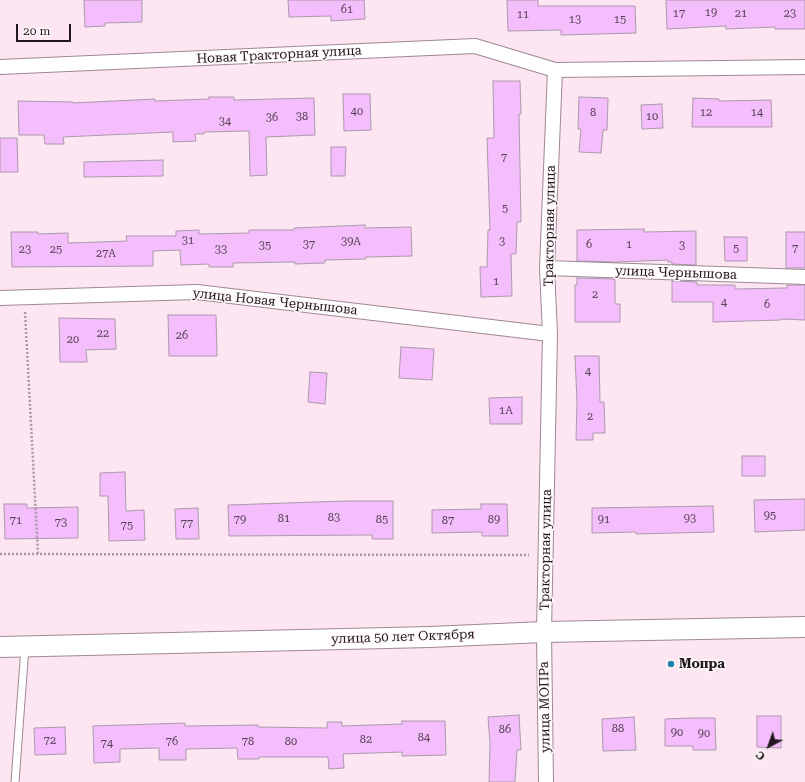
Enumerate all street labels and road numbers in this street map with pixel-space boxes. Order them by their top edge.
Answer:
street label: Новая Тракторная улица [196,43,362,67]
street label: Тракторная улица [541,165,559,287]
street label: улица Чернышова [615,263,737,283]
street label: улица Новая Чернышова [192,286,358,318]
street label: Тракторная улица [537,489,555,611]
street label: улица 50 лет Октября [331,627,475,647]
street label: улица МОПРа [536,661,554,753]

